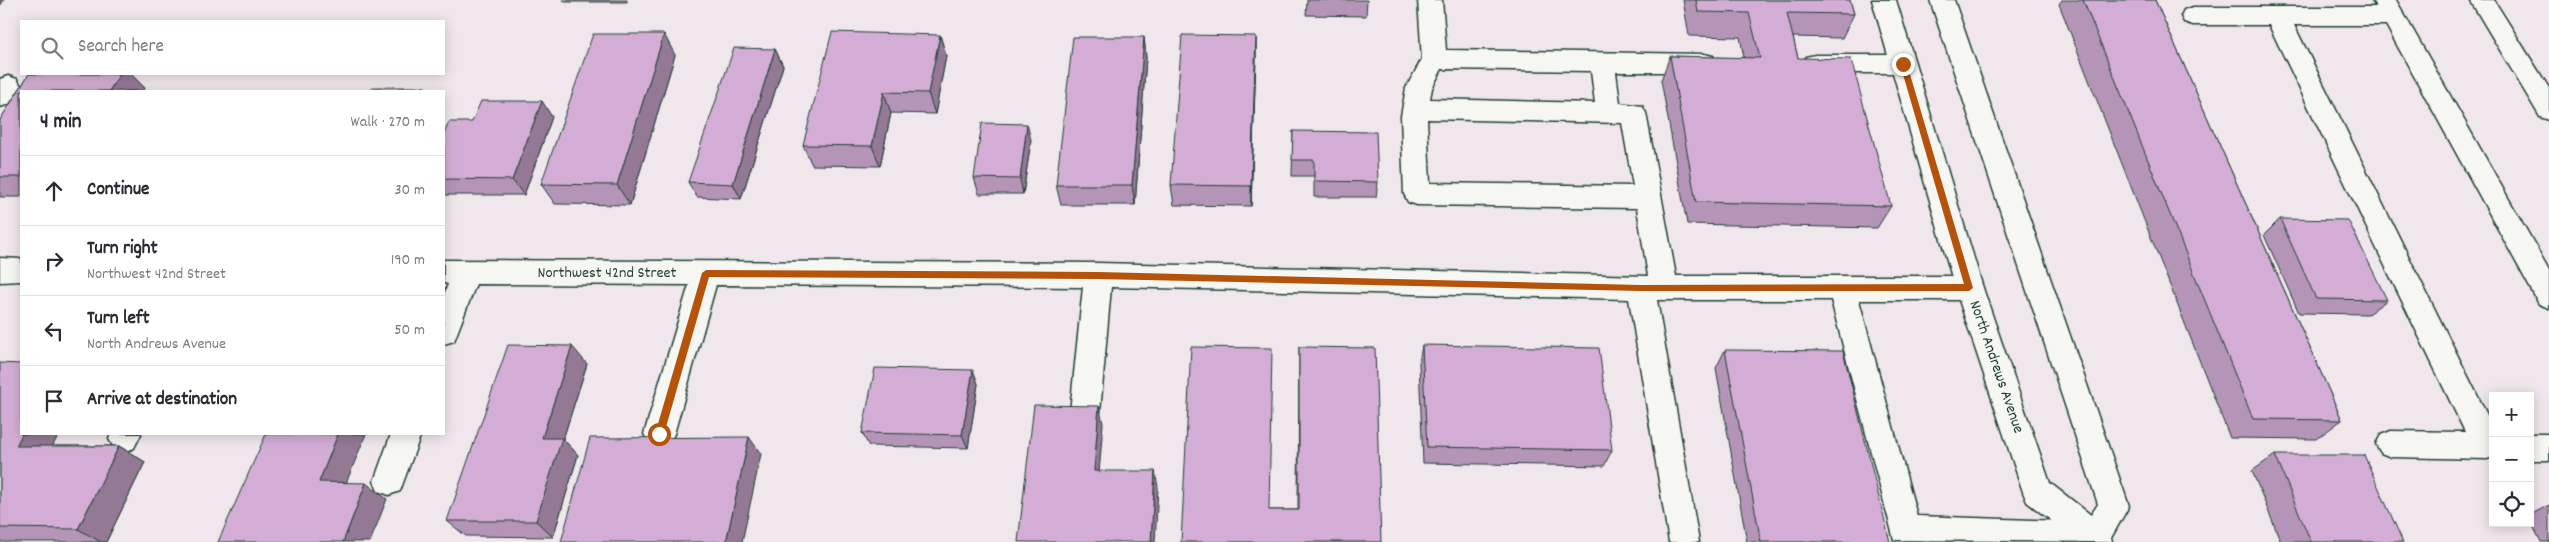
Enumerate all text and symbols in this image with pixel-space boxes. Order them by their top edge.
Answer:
search box [20,20,445,75]
icon: search [38,34,66,62]
text: Search here [78,34,164,61]
route end [1892,53,1915,76]
text: 4 min [40,108,82,138]
text: Walk · 270 m [350,111,425,134]
icon: ahead [40,177,68,205]
text: Continue [87,177,149,204]
text: 30 m [395,179,425,202]
text: Turn right [87,236,158,263]
icon: right [40,247,68,275]
text: 190 m [391,249,425,272]
street label: Northwest 42nd Street [538,262,677,285]
text: Northwest 42nd Street [87,263,226,286]
street label: North Andrews Avenue [1963,298,2029,436]
text: Turn left [87,306,150,333]
icon: left [40,317,68,345]
text: 50 m [394,319,425,342]
text: North Andrews Avenue [87,333,226,356]
icon: arrive [40,387,68,415]
text: Arrive at destination [87,387,237,414]
map controls [2489,392,2534,527]
button: + [2489,392,2534,437]
route start [648,423,671,446]
button: − [2489,437,2534,482]
button: locate [2489,482,2534,527]

